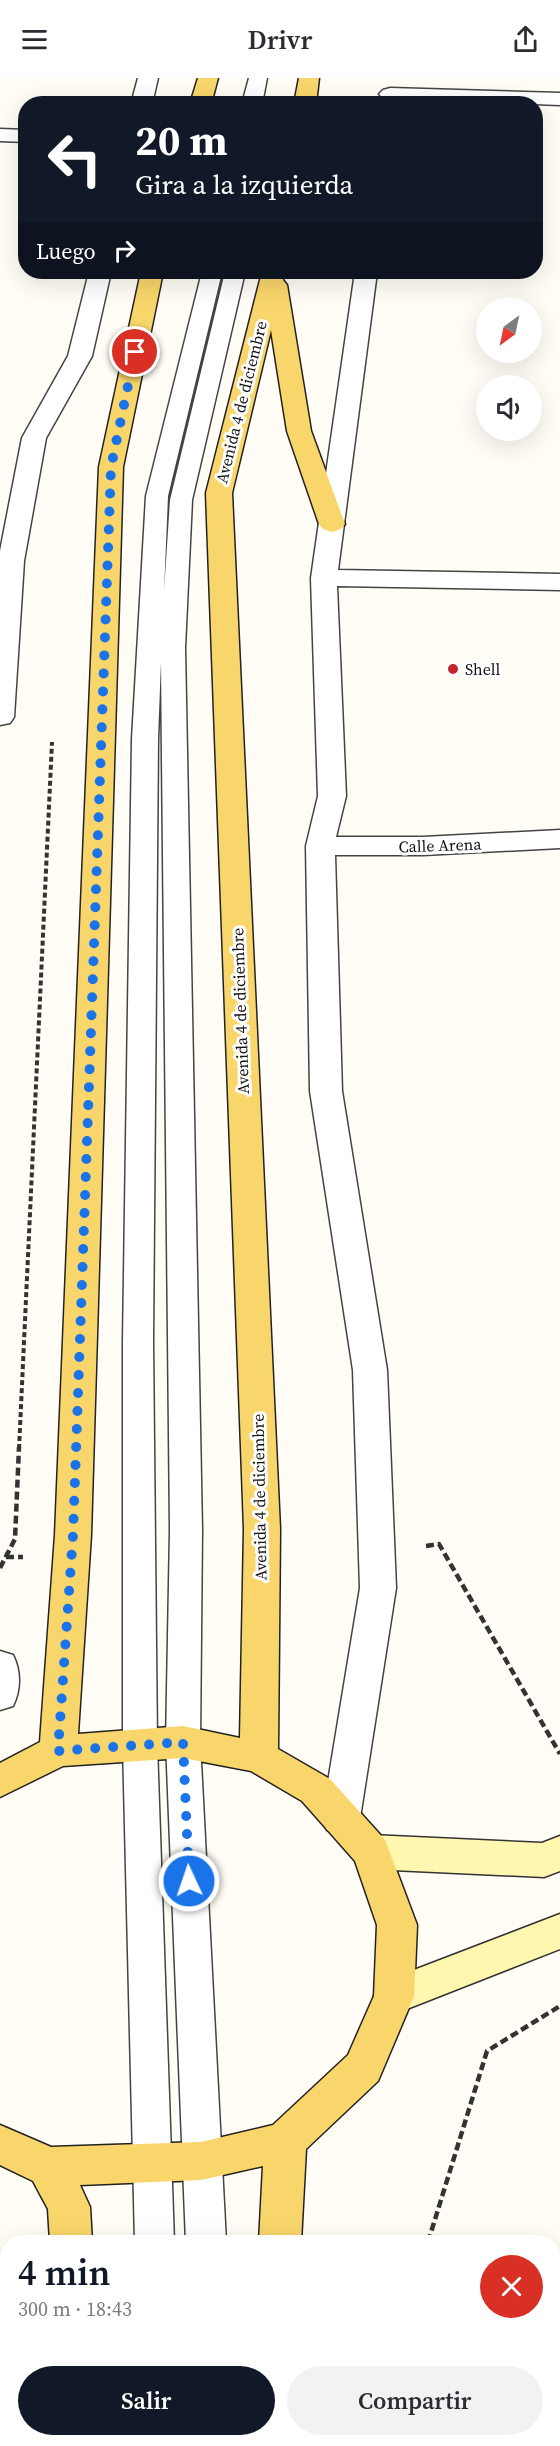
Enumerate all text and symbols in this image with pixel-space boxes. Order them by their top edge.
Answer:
text: Drivr [248,21,312,58]
icon: menu [18,23,51,56]
icon: share [509,23,542,56]
text: 20 m [135,111,228,169]
icon: left [36,120,114,198]
text: Gira a la izquierda [135,166,353,203]
icon: right [108,234,141,267]
text: Luego [36,236,96,266]
north arrow [476,297,542,363]
map controls [476,297,542,441]
street label: Avenida 4 de diciembre [210,319,272,485]
pin [109,326,160,377]
icon: arrive [118,335,151,368]
button: sound [476,375,542,441]
place label: Shell [465,658,500,680]
marker: Shell [446,662,460,676]
street label: Calle Arena [398,833,483,857]
street label: Avenida 4 de diciembre [226,927,254,1095]
street label: Avenida 4 de diciembre [247,1414,271,1580]
position arrow [157,1849,221,1913]
text: 4 min [18,2248,110,2297]
button: close [480,2255,543,2318]
text: 300 m · 18:43 [18,2295,132,2323]
button: Salir [18,2366,275,2435]
button: Compartir [287,2366,543,2435]

